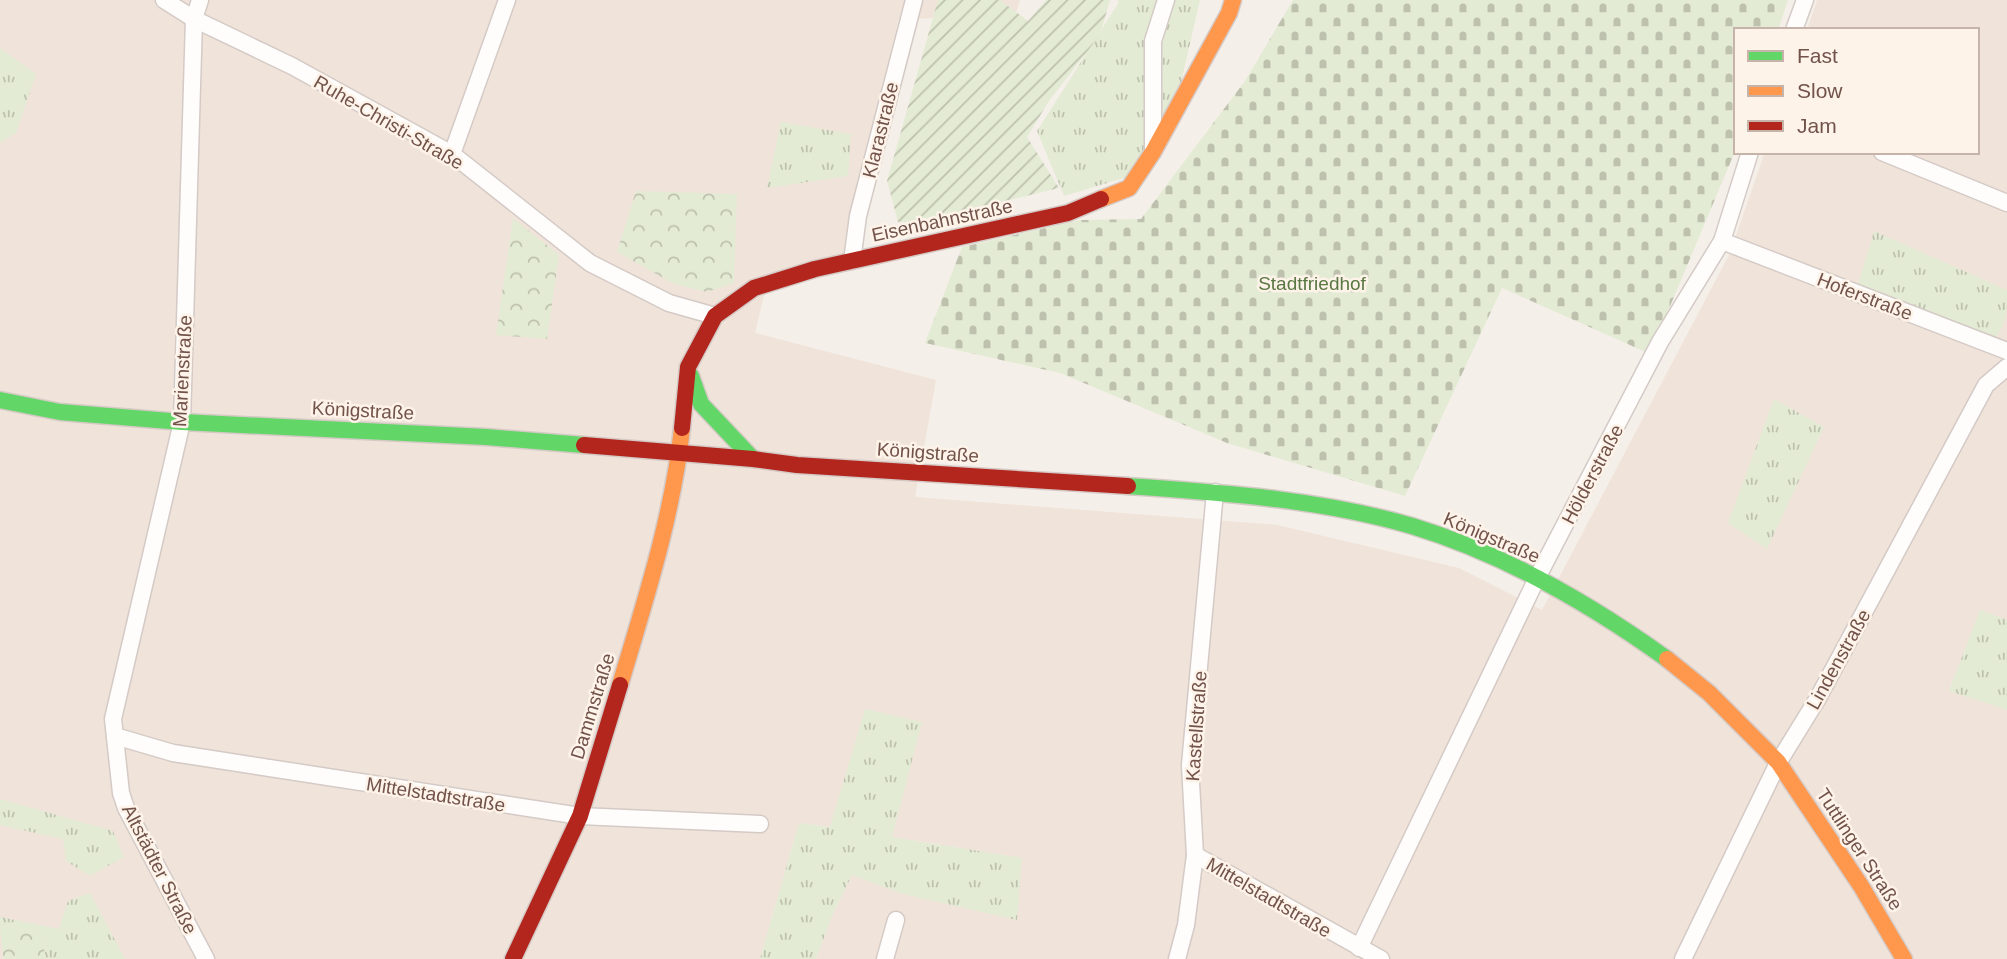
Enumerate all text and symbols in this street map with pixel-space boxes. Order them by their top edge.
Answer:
legend [1734,28,1979,154]
text: Fast [1797,44,1838,67]
street label: Ruhe-Christi-Straße [310,71,467,174]
text: Slow [1797,79,1843,102]
street label: Klarastraße [858,80,903,180]
text: Jam [1797,114,1837,137]
street label: Eisenbahnstraße [870,195,1015,246]
street label: Hoferstraße [1814,269,1915,324]
park label: Stadtfriedhof [1258,273,1367,294]
street label: Marienstraße [169,315,196,427]
street label: Königstraße [311,397,415,424]
street label: Hölderstraße [1557,421,1627,528]
street label: Königstraße [876,438,980,467]
street label: Königstraße [1441,508,1543,567]
street label: Lindenstraße [1802,606,1875,713]
street label: Dammstraße [566,651,619,762]
street label: Kastellstraße [1182,670,1211,782]
street label: Mittelstadtstraße [365,773,507,816]
street label: Tuttlinger Straße [1812,785,1907,914]
street label: Altstädter Straße [118,801,201,938]
street label: Mittelstadtstraße [1203,853,1335,942]

